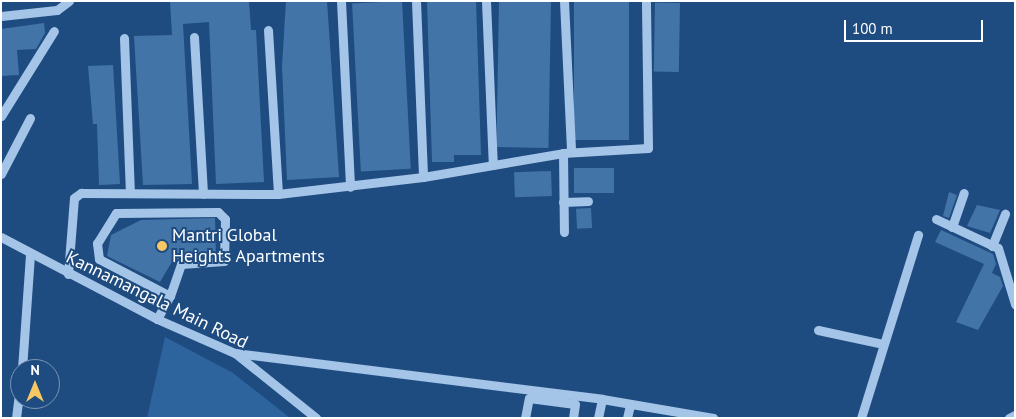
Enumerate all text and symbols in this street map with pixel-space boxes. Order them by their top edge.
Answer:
scale bar [846,10,985,42]
text: 100 m [852,19,893,38]
place label: Mantri Global Heights Apartments [172,225,325,268]
marker: Mantri Global Heights Apartments [156,240,168,252]
street label: Kannamangala Main Road [63,247,251,353]
north arrow [10,359,60,409]
text: N [30,361,40,379]

